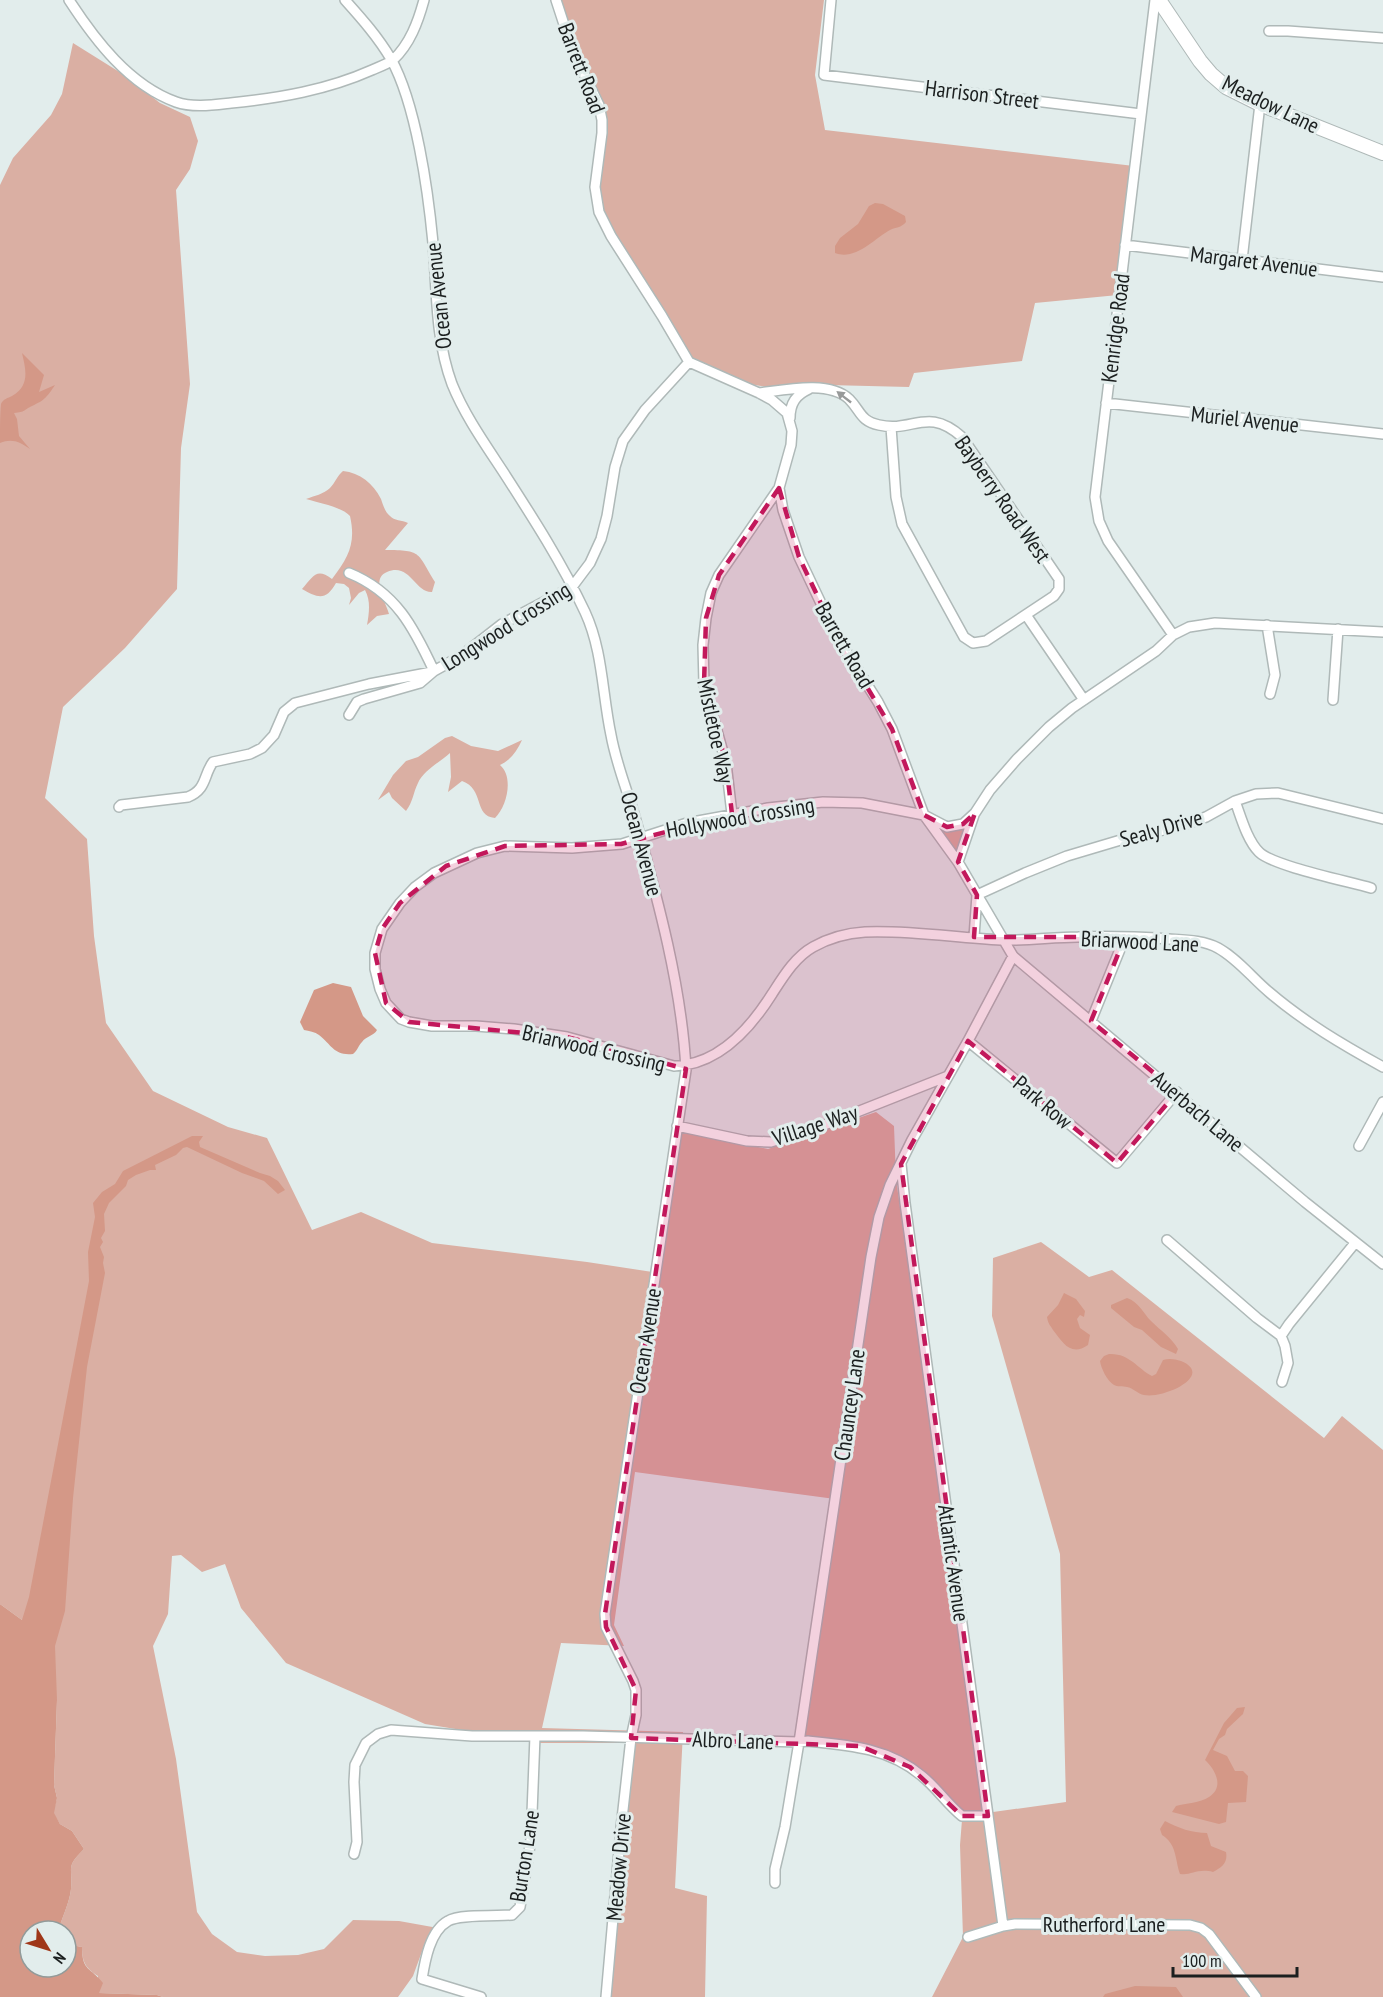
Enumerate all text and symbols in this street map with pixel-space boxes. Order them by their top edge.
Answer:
street label: Barrett Road [552,19,612,117]
street label: Meadow Lane [1218,69,1324,139]
street label: Harrison Street [924,73,1040,115]
street label: Margaret Avenue [1189,239,1319,283]
street label: Ocean Avenue [418,241,458,351]
street label: Kenridge Road [1094,272,1136,384]
one-way arrow [837,392,852,404]
street label: Muriel Avenue [1190,399,1300,439]
street label: Bayberry Road West [949,430,1057,568]
street label: Longwood Crossing [436,575,576,677]
street label: Barrett Road [809,597,881,693]
street label: Mistletoe Way [691,676,741,787]
street label: Ocean Avenue [615,789,669,899]
street label: Hollywood Crossing [664,790,816,844]
street label: Sealy Drive [1116,803,1206,853]
street label: Briarwood Lane [1080,924,1200,958]
street label: Briarwood Crossing [520,1018,668,1078]
street label: Auerbach Lane [1146,1064,1250,1158]
street label: Park Row [1008,1069,1078,1135]
street label: Village Way [768,1098,862,1152]
street label: Ocean Avenue [623,1286,667,1396]
street label: Chauncey Lane [827,1347,871,1463]
street label: Atlantic Avenue [932,1503,976,1623]
street label: Albro Lane [692,1725,774,1755]
street label: Burton Lane [503,1808,545,1904]
street label: Meadow Drive [599,1812,637,1922]
street label: Rutherford Lane [1043,1910,1165,1938]
north arrow [18,1919,78,1979]
scale bar [1173,1940,1298,1978]
text: N [49,1949,70,1968]
text: 100 m [1182,1949,1222,1972]

